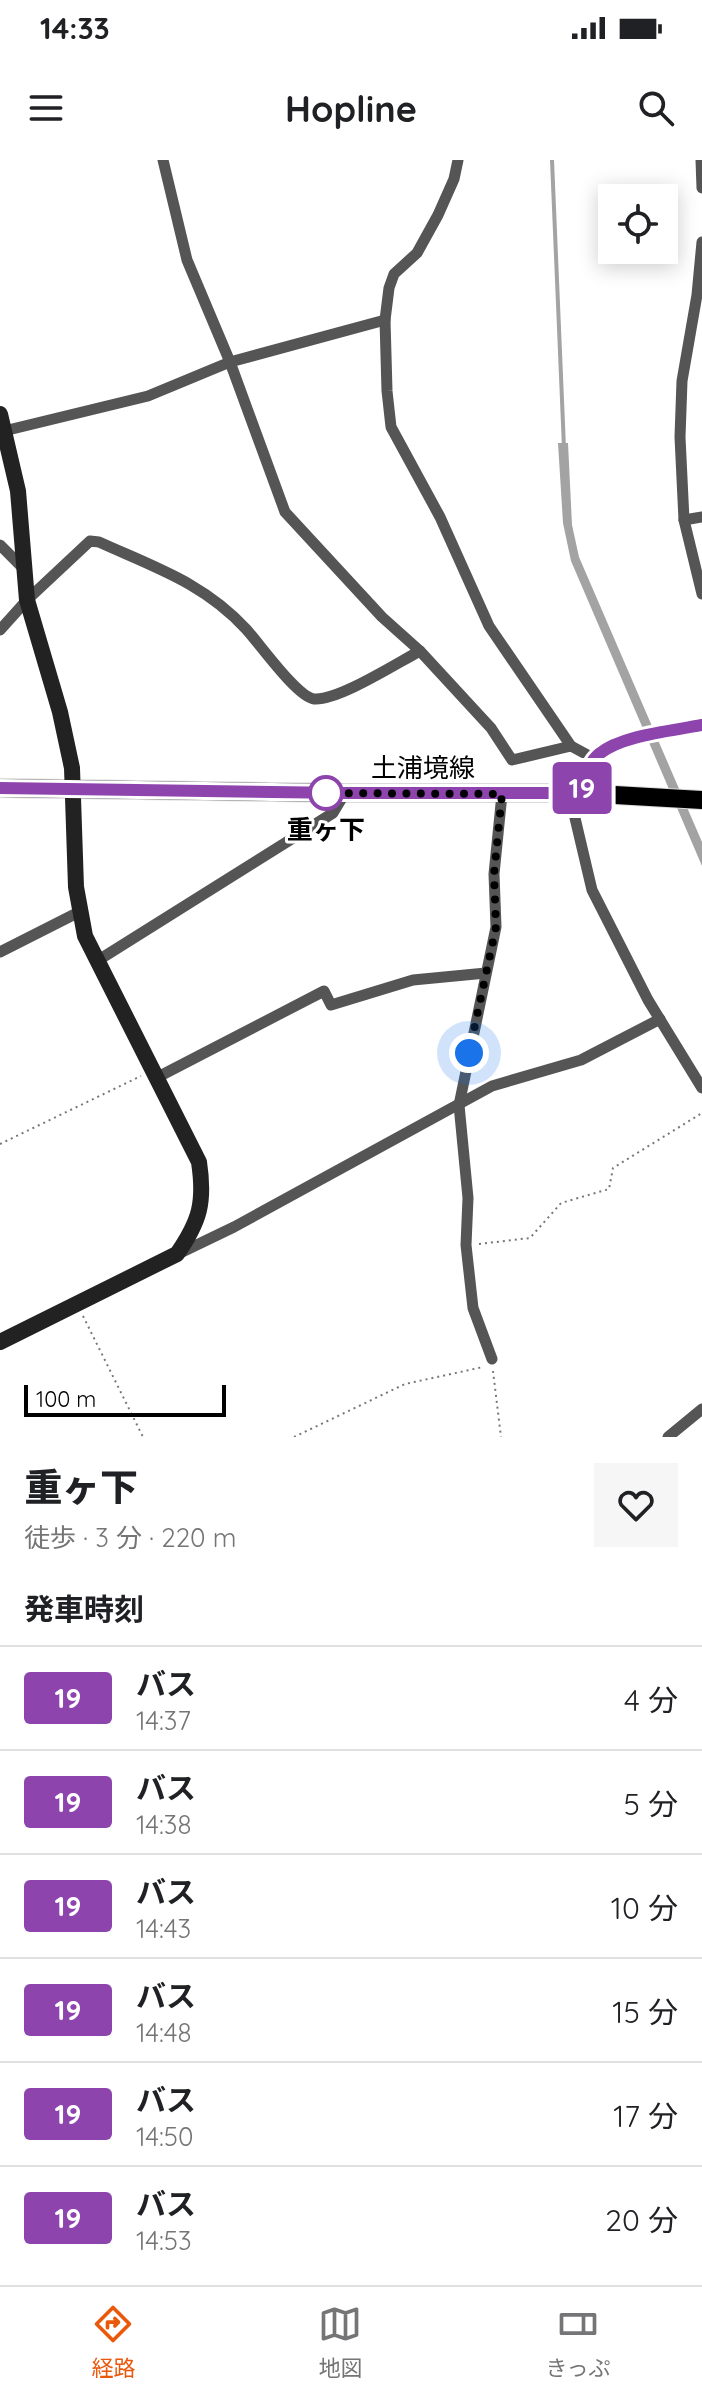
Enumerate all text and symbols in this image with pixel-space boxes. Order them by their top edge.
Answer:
text: 14:33 [40,9,110,47]
icon: menu [24,86,68,130]
text: Hopline [285,86,417,131]
icon: search [634,86,678,130]
map controls [598,184,678,264]
button: locate [598,184,678,264]
street label: 土浦境線 [371,751,475,784]
line badge: 19 [546,762,618,814]
text: 19 [569,770,595,805]
marker: 重ヶ下 [309,776,343,810]
place label: 重ヶ下 [287,813,365,846]
your location [449,1033,489,1073]
scale bar [24,1381,226,1417]
text: 100 m [36,1385,96,1413]
text: 重ヶ下 [24,1463,138,1511]
button: heart [594,1463,678,1547]
text: 徒歩 · 3 分 · 220 m [24,1521,236,1554]
text: 発車時刻 [24,1590,144,1628]
text: バス [136,1665,196,1703]
text: 19 [55,1680,81,1715]
text: 4 分 [624,1681,678,1719]
text: 14:37 [136,1704,191,1737]
text: バス [136,1769,196,1807]
text: 19 [55,1784,81,1819]
text: 5 分 [623,1785,678,1823]
text: 14:38 [136,1808,191,1841]
text: バス [136,1873,196,1911]
text: 19 [55,1888,81,1923]
text: 10 分 [611,1889,678,1927]
text: 14:43 [136,1912,191,1945]
text: バス [136,1977,196,2015]
text: 19 [55,1992,81,2027]
text: 15 分 [612,1993,678,2031]
text: 14:48 [136,2016,192,2049]
text: バス [136,2081,196,2119]
text: 19 [55,2096,81,2131]
text: 17 分 [613,2097,678,2135]
text: 14:50 [136,2120,193,2153]
text: バス [136,2185,196,2223]
text: 19 [55,2200,81,2235]
text: 20 分 [605,2201,678,2239]
text: 14:53 [136,2224,192,2257]
tab: 経路 [91,2302,135,2382]
tab: 地図 [318,2302,362,2382]
tab: きっぷ [545,2302,611,2382]

